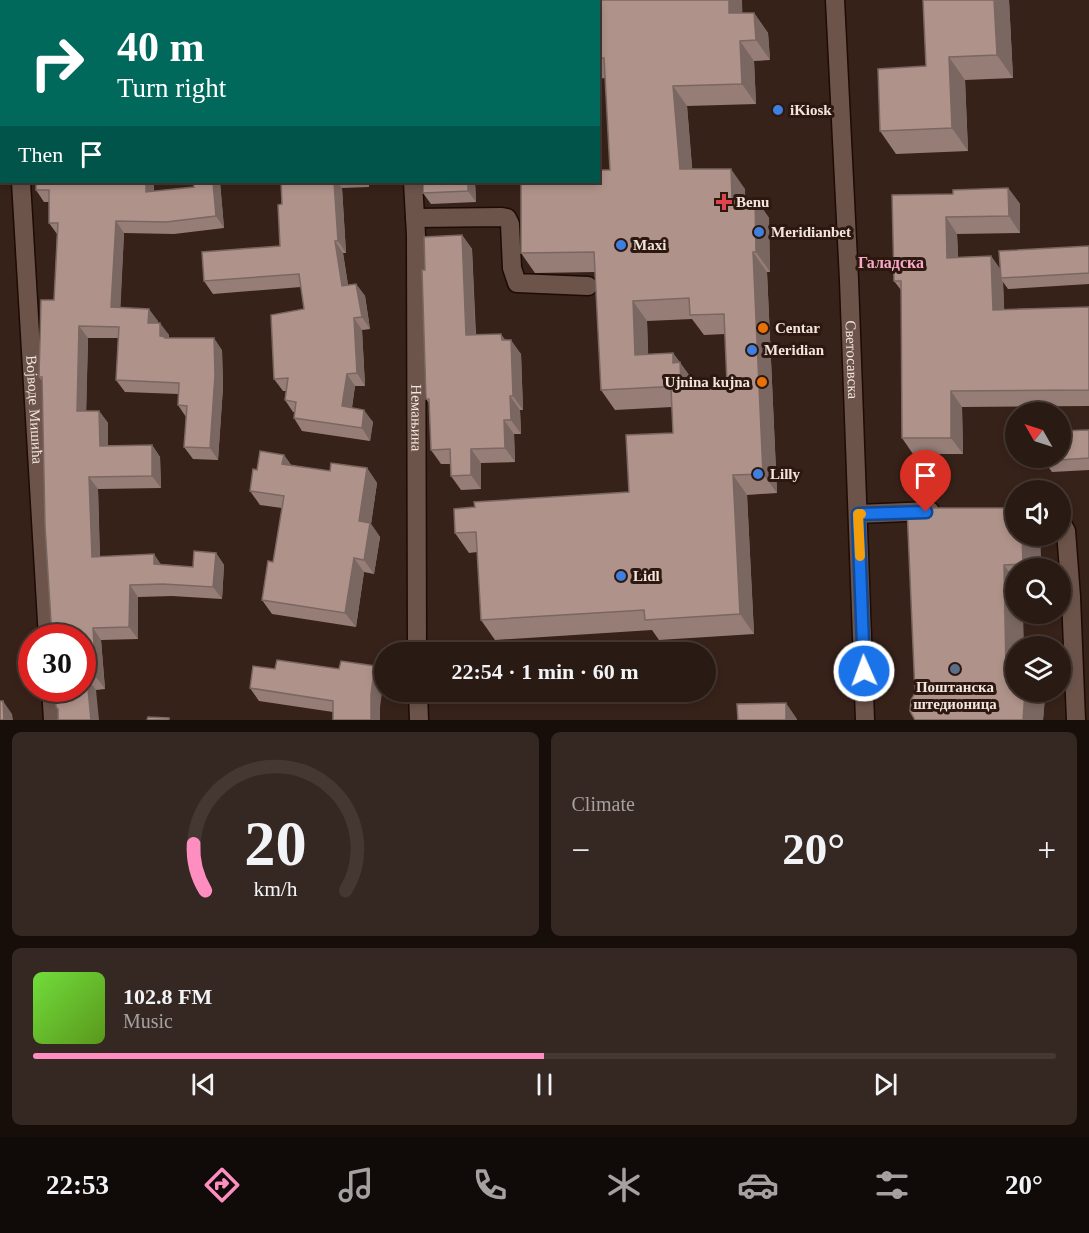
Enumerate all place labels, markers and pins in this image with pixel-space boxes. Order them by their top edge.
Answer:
place label: iKiosk [790,102,832,118]
marker: iKiosk [771,103,785,117]
place label: Benu [736,194,769,210]
marker: Benu [717,195,731,209]
place label: Meridianbet [771,224,851,240]
marker: Meridianbet [752,225,766,239]
place label: Maxi [633,237,666,253]
marker: Maxi [614,238,628,252]
place label: Centar [775,320,820,336]
marker: Centar [756,321,770,335]
place label: Meridian [764,342,825,358]
marker: Meridian [745,343,759,357]
place label: Ujnina kujna [665,374,750,390]
marker: Ujnina kujna [755,375,769,389]
pin [900,450,951,512]
place label: Lilly [770,466,801,482]
marker: Lilly [751,467,765,481]
place label: Lidl [633,568,660,584]
marker: Lidl [614,569,628,583]
marker: Поштанска штедионица [948,662,962,676]
place label: Поштанска штедионица [913,679,997,712]

